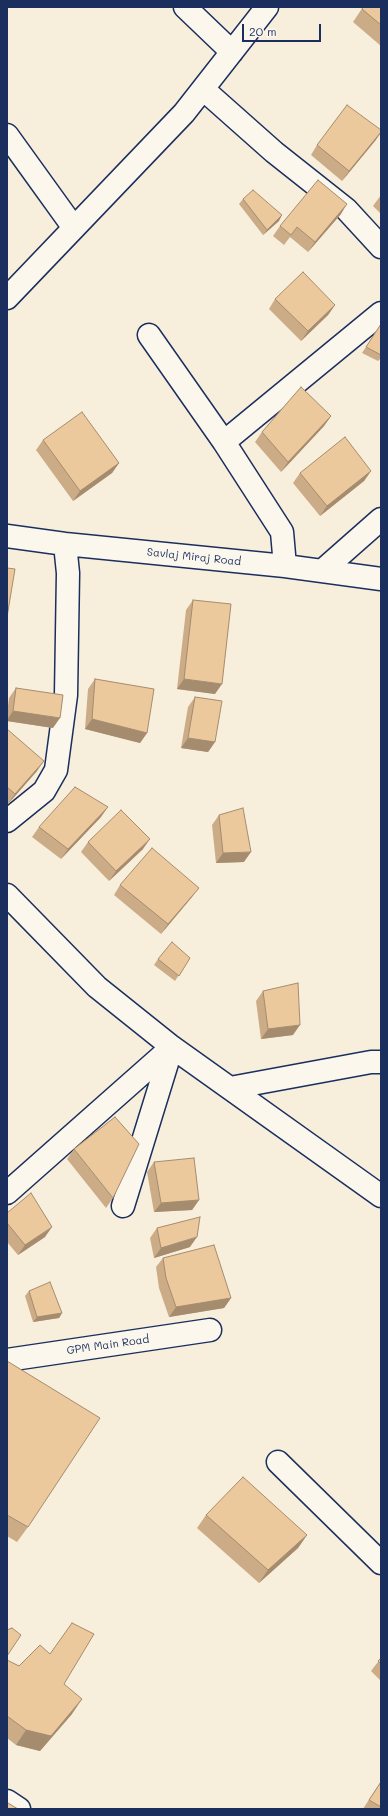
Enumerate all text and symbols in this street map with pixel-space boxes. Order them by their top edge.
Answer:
scale bar [244,16,323,42]
text: 20 m [249,23,277,39]
street label: Savlaj Miraj Road [146,545,242,569]
street label: GPM Main Road [66,1333,150,1357]

